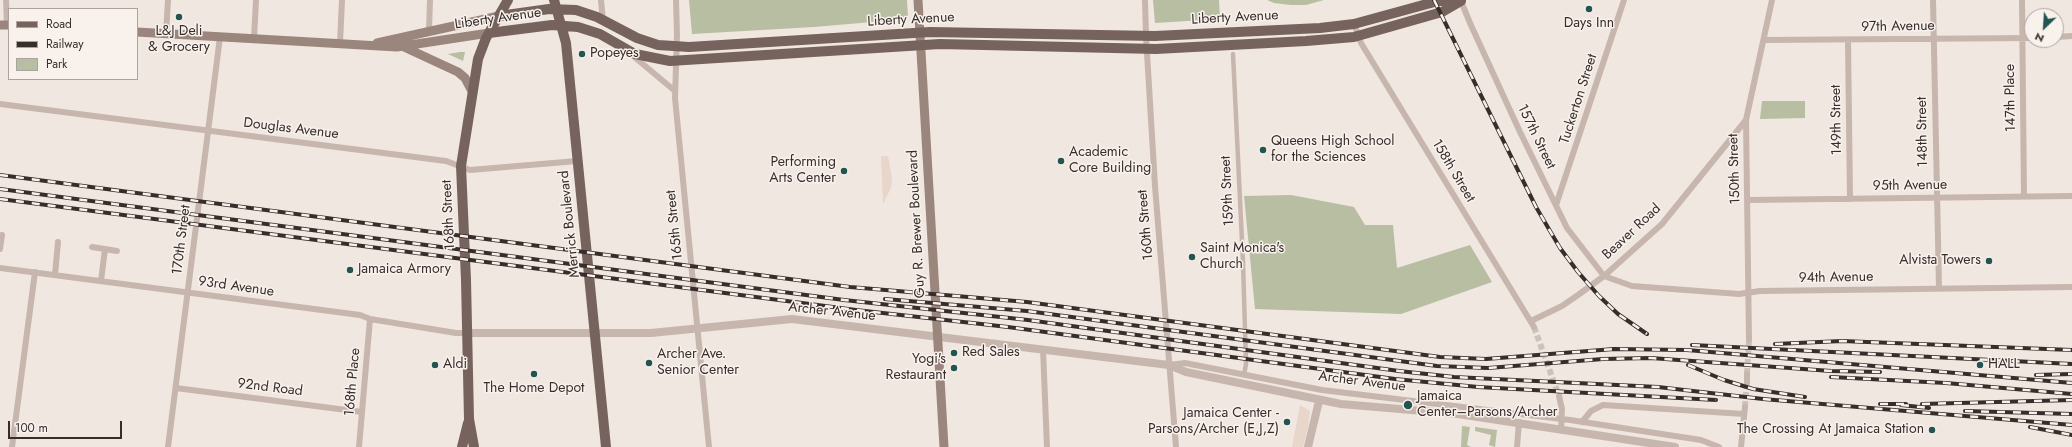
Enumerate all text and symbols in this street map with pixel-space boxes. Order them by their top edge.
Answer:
marker: Days Inn [1584,4,1594,14]
street label: Liberty Avenue [454,5,542,33]
street label: Liberty Avenue [1191,7,1279,29]
legend [8,8,138,80]
north arrow [2024,8,2064,48]
street label: Liberty Avenue [867,9,955,31]
marker: L&J Deli & Grocery [174,12,184,22]
text: Road [46,15,72,33]
place label: Days Inn [1564,16,1614,32]
street label: 97th Avenue [1861,18,1935,36]
place label: L&J Deli & Grocery [148,24,210,56]
text: N [2032,29,2047,47]
text: Railway [46,35,84,53]
place label: Popeyes [590,46,639,62]
marker: Popeyes [577,49,587,59]
street label: Tuckerton Street [1557,52,1601,146]
text: Park [46,55,67,73]
street label: 147th Place [2002,64,2020,132]
street label: 149th Street [1828,84,1846,156]
street label: 148th Street [1914,97,1932,167]
street label: 157th Street [1513,102,1559,172]
street label: Douglas Avenue [242,115,340,143]
street label: 150th Street [1725,133,1745,205]
place label: Queens High School for the Sciences [1271,134,1394,166]
street label: 158th Street [1428,137,1478,205]
place label: Academic Core Building [1069,145,1151,178]
marker: Queens High School for the Sciences [1258,145,1268,155]
street label: Guy R. Brewer Boulevard [905,149,929,299]
place label: Performing Arts Center [769,155,836,188]
street label: 159th Street [1218,155,1238,227]
marker: Academic Core Building [1056,156,1066,166]
marker: Performing Arts Center [839,166,849,176]
street label: Merrick Boulevard [556,170,584,278]
street label: 95th Avenue [1873,177,1947,195]
street label: 168th Street [439,179,459,251]
street label: 165th Street [663,189,687,261]
street label: 160th Street [1135,189,1157,261]
street label: Beaver Road [1599,201,1665,263]
street label: 170th Street [169,204,195,276]
place label: Saint Monica's Church [1200,241,1284,274]
marker: Saint Monica's Church [1187,252,1197,262]
place label: Alvista Towers [1899,253,1981,269]
marker: Alvista Towers [1984,256,1994,266]
place label: Jamaica Armory [358,262,451,278]
marker: Jamaica Armory [345,265,355,275]
street label: 94th Avenue [1798,269,1874,287]
street label: 93rd Avenue [197,273,275,301]
street label: Archer Avenue [788,299,876,325]
place label: Red Sales [962,345,1020,361]
street label: 168th Place [342,347,364,417]
place label: Archer Ave. Senior Center [657,347,739,380]
marker: Red Sales [949,348,959,358]
place label: Yogi's Restaurant [886,352,946,384]
place label: Aldi [443,357,467,373]
place label: HALL [1988,357,2020,373]
marker: Archer Ave. Senior Center [644,358,654,368]
marker: Aldi [430,360,440,370]
marker: HALL [1975,360,1985,370]
marker: Yogi's Restaurant [949,363,959,373]
street label: Archer Avenue [1317,368,1407,396]
marker: The Home Depot [529,369,539,379]
street label: 92nd Road [236,376,304,400]
place label: The Home Depot [484,381,584,397]
place label: Jamaica Center–Parsons/Archer [1417,389,1558,422]
marker: Jamaica Center–Parsons/Archer [1402,399,1414,411]
place label: Jamaica Center - Parsons/Archer (E,J,Z) [1148,406,1279,438]
scale bar [10,413,124,439]
marker: Jamaica Center - Parsons/Archer (E,J,Z) [1282,417,1292,427]
text: 100 m [15,419,48,437]
place label: The Crossing At Jamaica Station [1737,422,1924,438]
marker: The Crossing At Jamaica Station [1927,425,1937,435]

